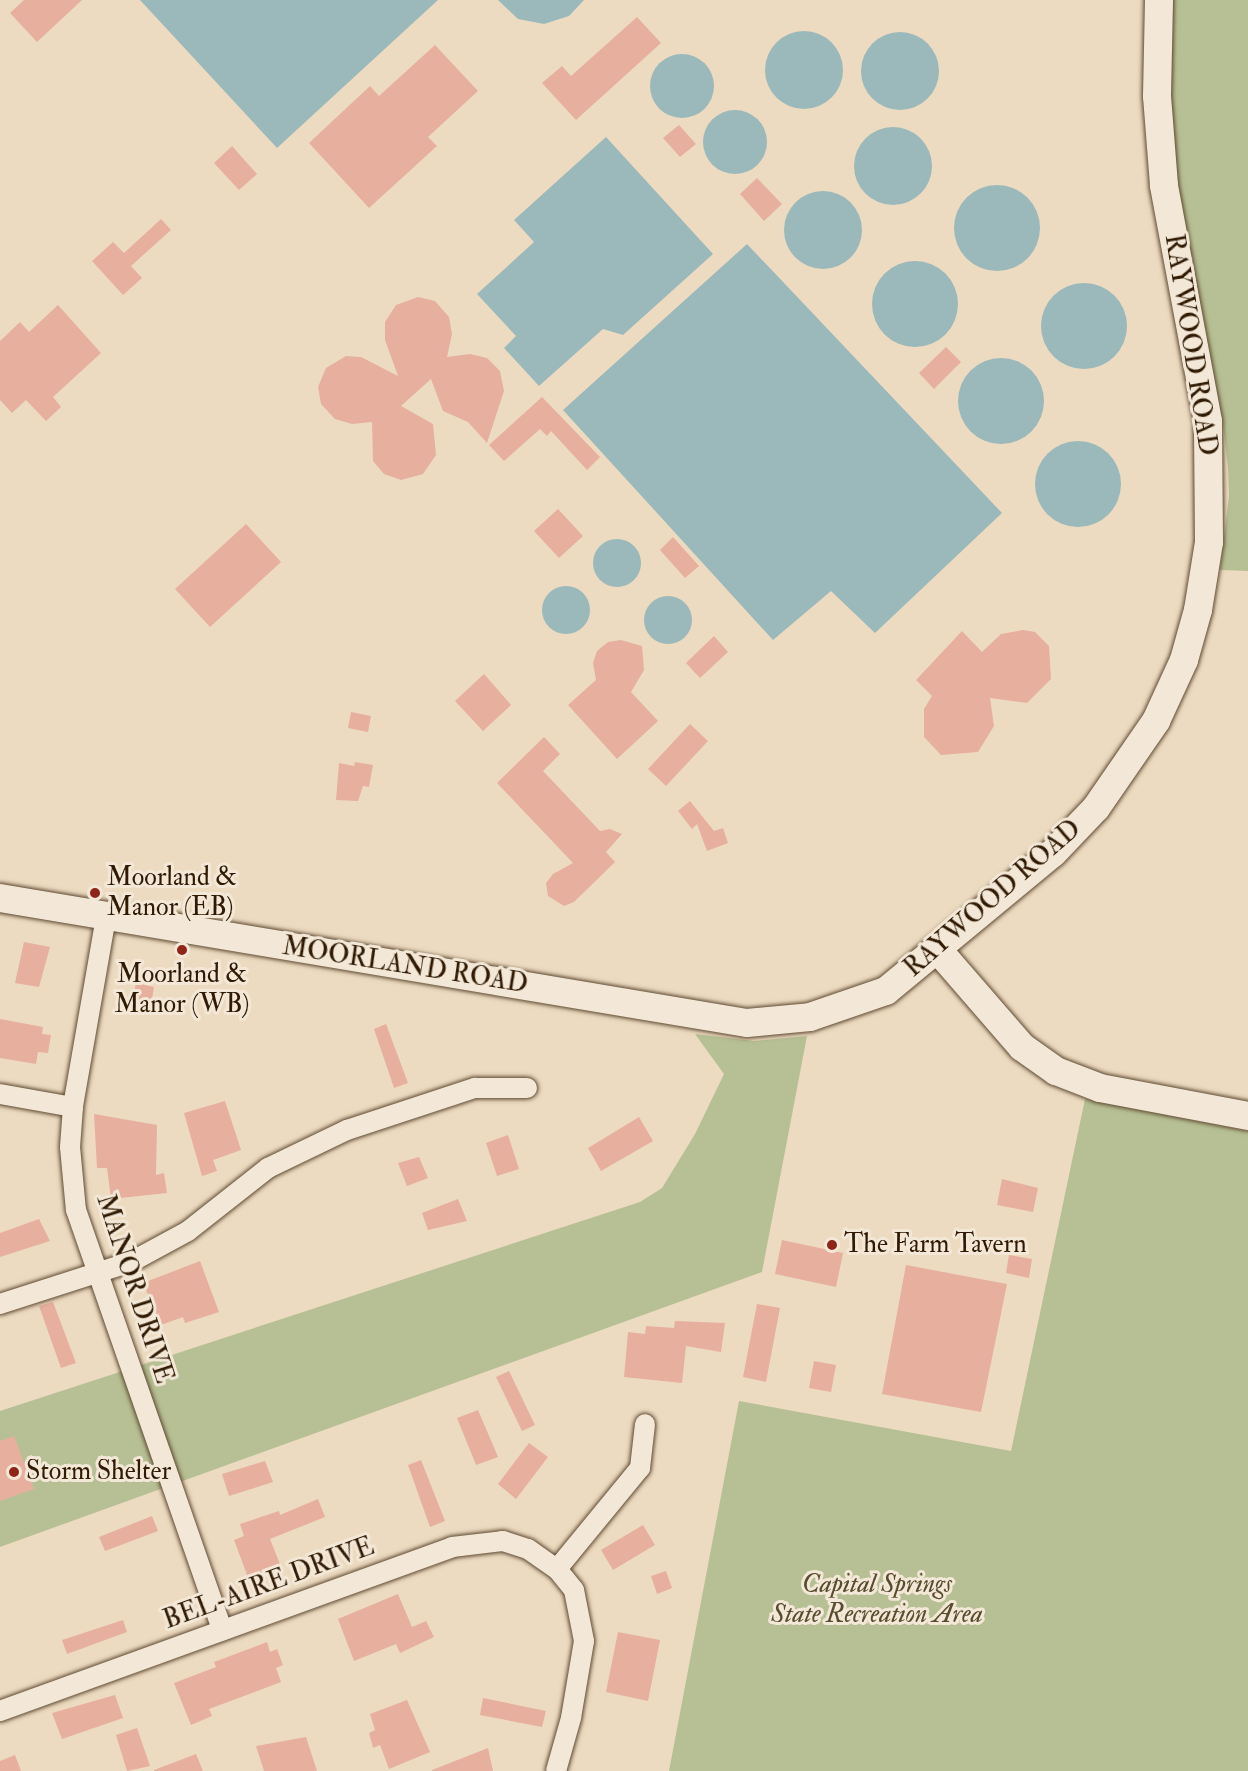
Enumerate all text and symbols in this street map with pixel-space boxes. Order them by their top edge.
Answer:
street label: RAYWOOD ROAD [1157,232,1223,458]
street label: RAYWOOD ROAD [898,814,1088,984]
place label: Moorland & Manor (EB) [107,862,237,924]
marker: Moorland & Manor (EB) [88,886,102,900]
street label: MOORLAND ROAD [280,931,530,1001]
marker: Moorland & Manor (WB) [175,943,189,957]
place label: Moorland & Manor (WB) [115,959,249,1020]
street label: MANOR DRIVE [89,1191,179,1387]
place label: The Farm Tavern [844,1229,1027,1261]
marker: The Farm Tavern [825,1238,839,1252]
place label: Storm Shelter [26,1456,171,1488]
marker: Storm Shelter [7,1465,21,1479]
street label: BEL-AIRE DRIVE [159,1531,379,1637]
park label: Capital Springs State Recreation Area [771,1569,983,1630]

